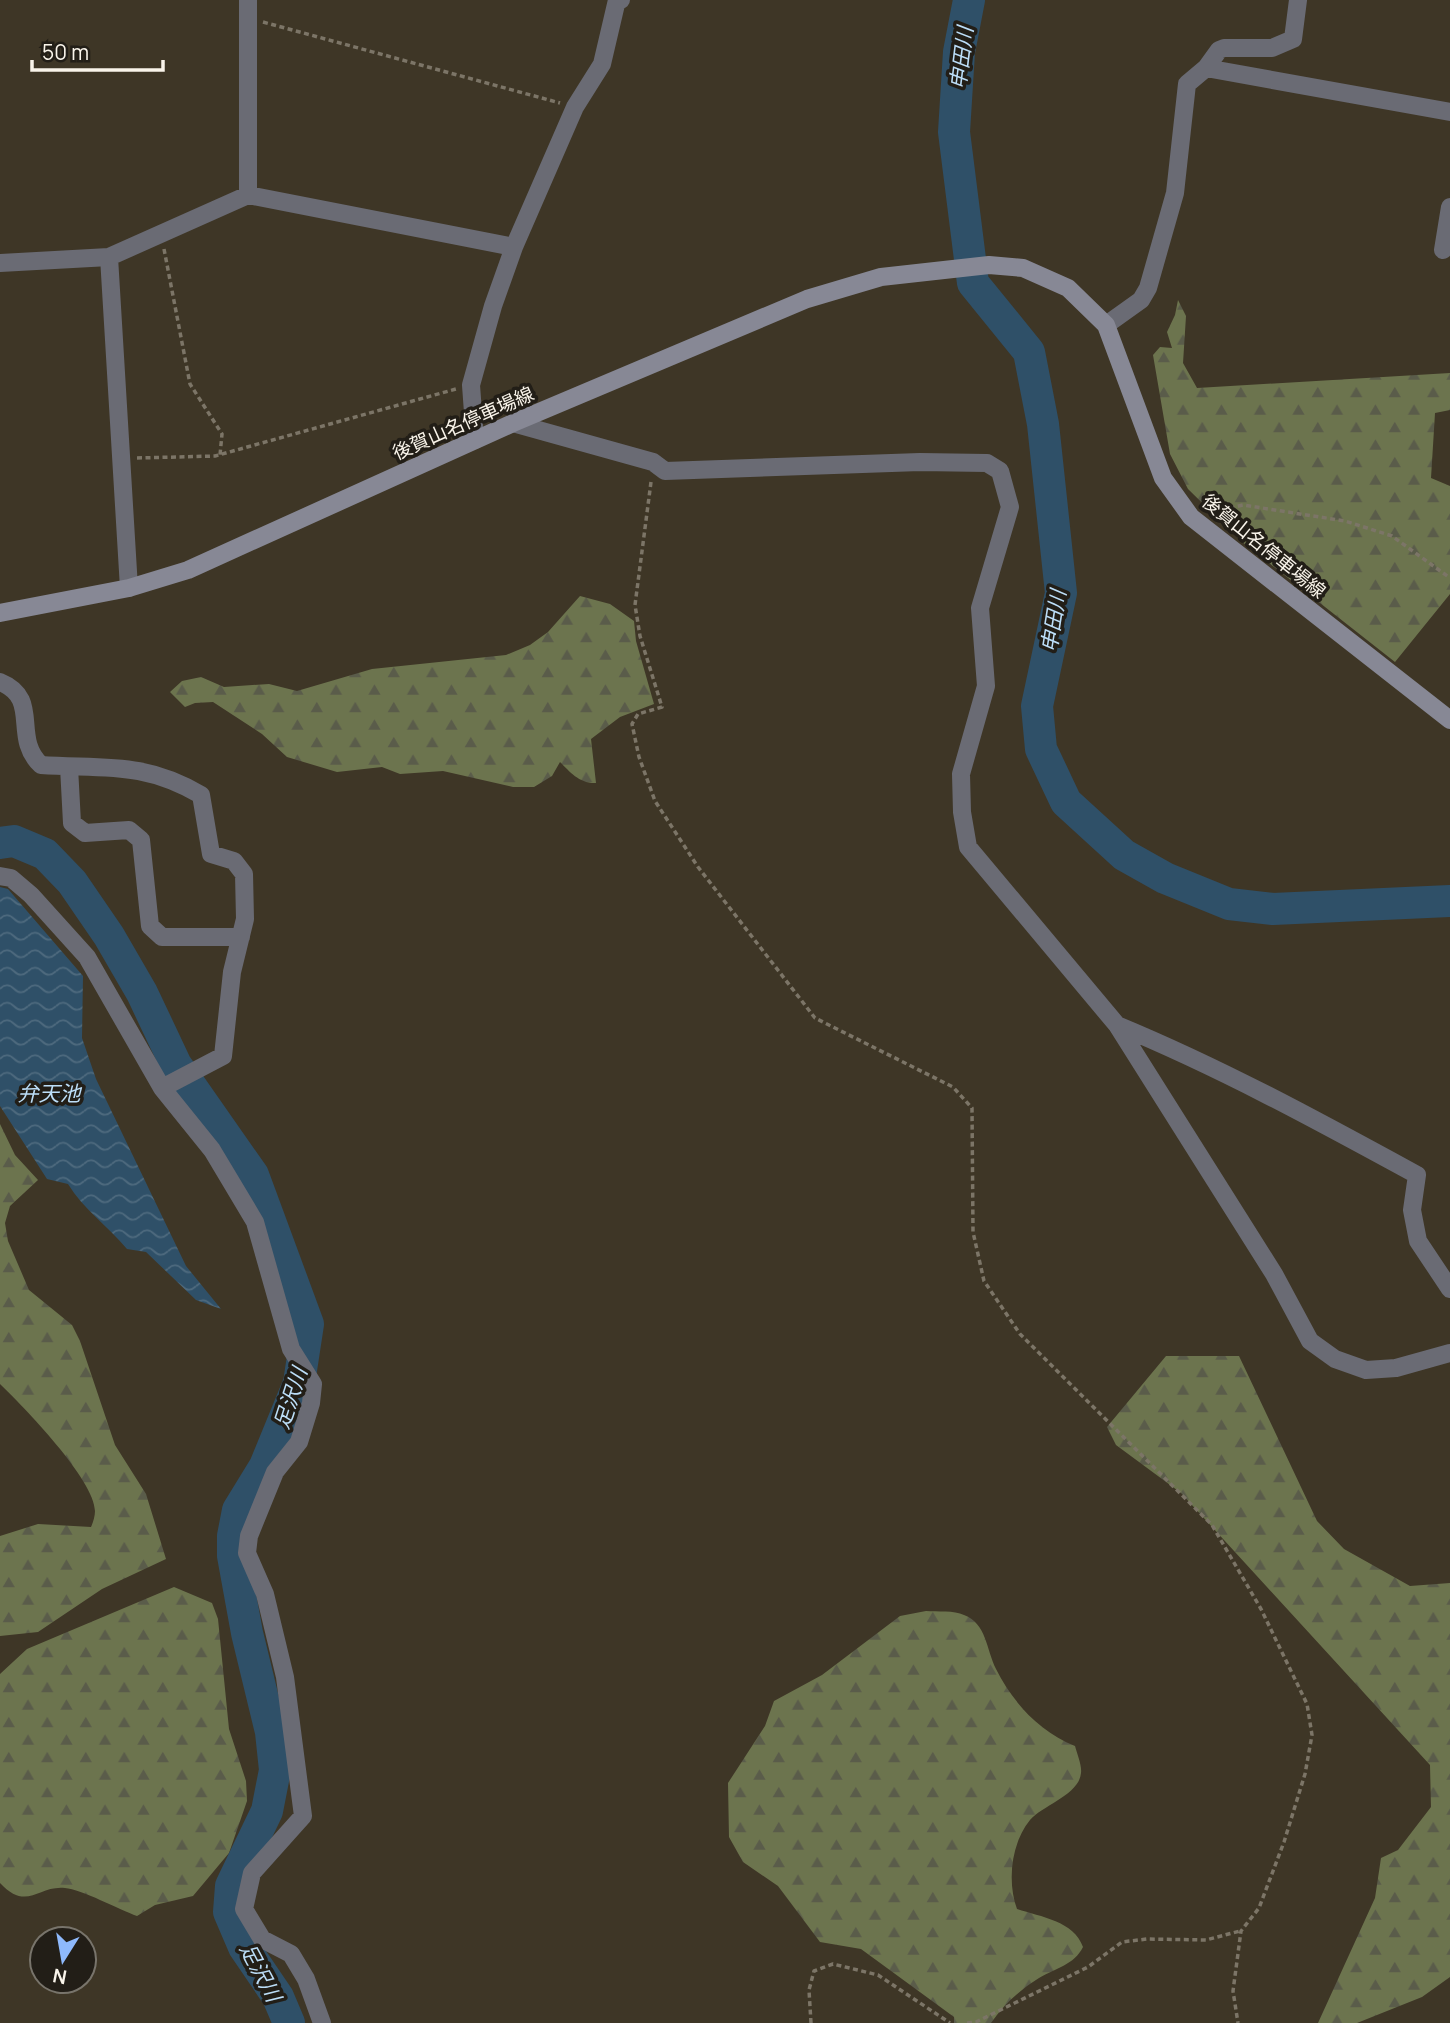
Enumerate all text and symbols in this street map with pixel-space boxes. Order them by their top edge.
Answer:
water label: 申田川 [943,23,979,91]
scale bar [32,28,163,72]
text: 50 m [42,38,89,66]
street label: 後賀山名停車場線 [388,380,538,466]
street label: 後賀山名停車場線 [1197,488,1331,604]
water label: 申田川 [1034,586,1072,654]
water label: 弁天池 [18,1079,82,1107]
water label: 足沢川 [267,1362,314,1432]
north arrow [28,1925,98,1995]
water label: 足沢川 [234,1938,289,2008]
text: N [51,1963,69,1991]

